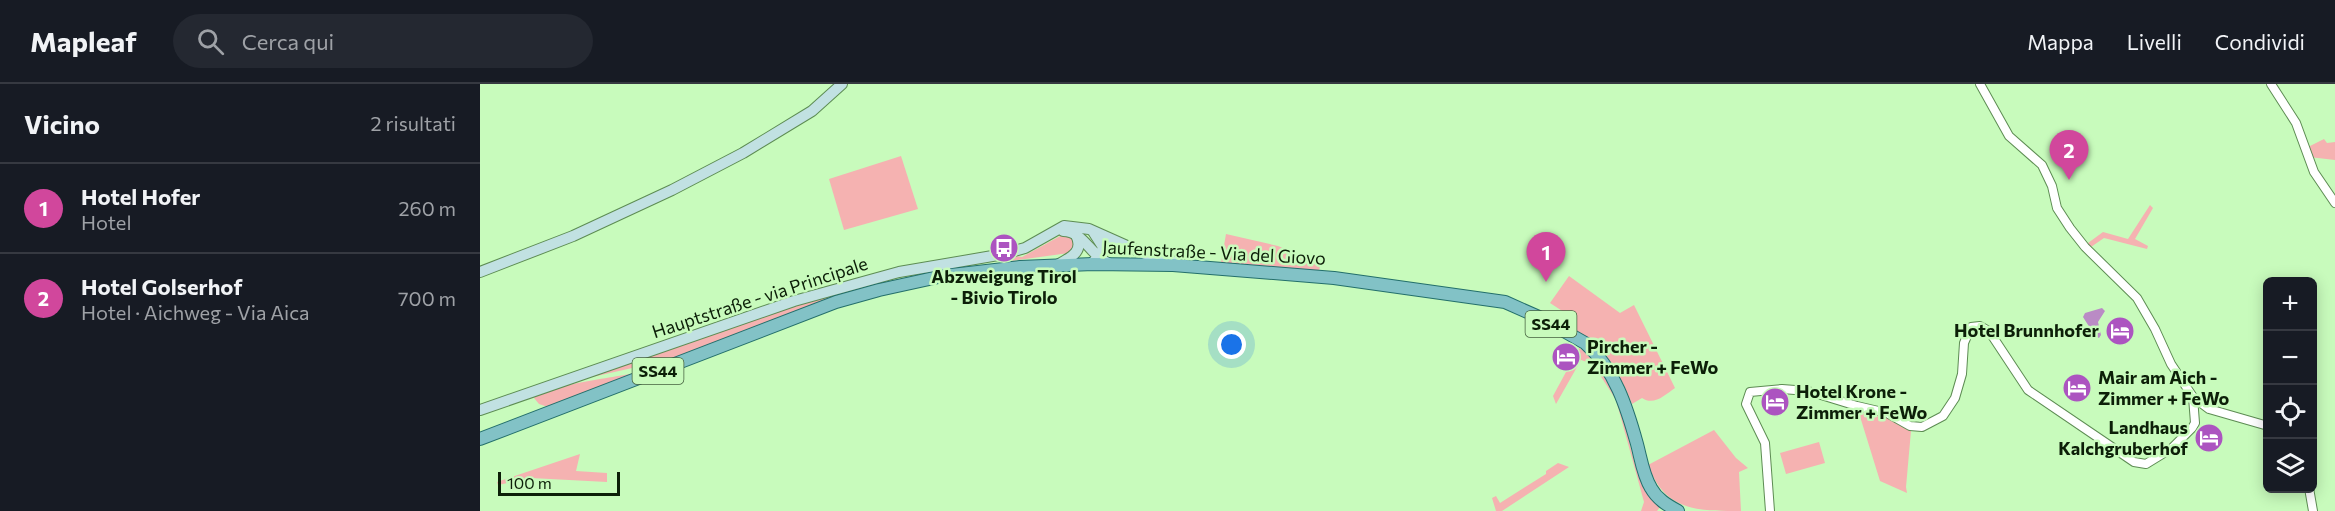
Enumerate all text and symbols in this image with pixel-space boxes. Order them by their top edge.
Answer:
search box [173,14,593,68]
text: Mapleaf [30,24,137,58]
icon: search [194,25,227,58]
text: Cerca qui [242,28,334,55]
text: Mappa [2027,29,2094,54]
text: Livelli [2127,29,2182,54]
text: Condividi [2215,29,2305,54]
text: Vicino [24,108,100,139]
text: 2 risultati [371,111,456,135]
pin: 2 [2050,130,2088,180]
text: Hotel Hofer [81,183,200,210]
text: 1 [39,196,48,220]
text: 260 m [398,196,456,220]
text: Hotel [81,210,131,234]
bus stop icon: Abzweigung Tirol - Bivio Tirolo [988,232,1020,264]
pin: 1 [1526,232,1566,282]
street label: Jaufenstraße - Via del Giovo [1102,235,1326,269]
street label: Hauptstraße - via Principale [649,252,870,342]
place label: Abzweigung Tirol - Bivio Tirolo [931,265,1077,308]
text: Hotel Golserhof [81,273,242,300]
map controls [2263,277,2317,493]
button: + [2263,277,2317,331]
text: 2 [38,286,49,310]
text: 700 m [398,286,456,310]
text: Hotel · Aichweg - Via Aica [81,300,310,324]
road number: SS44 [1526,311,1576,337]
hotel icon: Hotel Brunnhofer [2104,315,2136,347]
place label: Hotel Brunnhofer [1954,319,2100,341]
your location [1217,330,1246,359]
button: − [2263,331,2317,385]
place label: Pircher - Zimmer + FeWo [1587,335,1719,378]
hotel icon: Pircher - Zimmer + FeWo [1550,341,1582,373]
road number: SS44 [632,358,684,384]
place label: Mair am Aich - Zimmer + FeWo [2098,366,2230,409]
hotel icon: Mair am Aich - Zimmer + FeWo [2061,372,2093,404]
place label: Hotel Krone - Zimmer + FeWo [1796,380,1928,423]
button: locate [2263,385,2317,439]
hotel icon: Hotel Krone - Zimmer + FeWo [1759,386,1791,418]
place label: Landhaus Kalchgruberhof [2058,416,2189,459]
hotel icon: Landhaus Kalchgruberhof [2193,422,2225,454]
button: layers [2263,439,2317,493]
scale bar [498,469,620,496]
text: 100 m [507,473,552,492]

